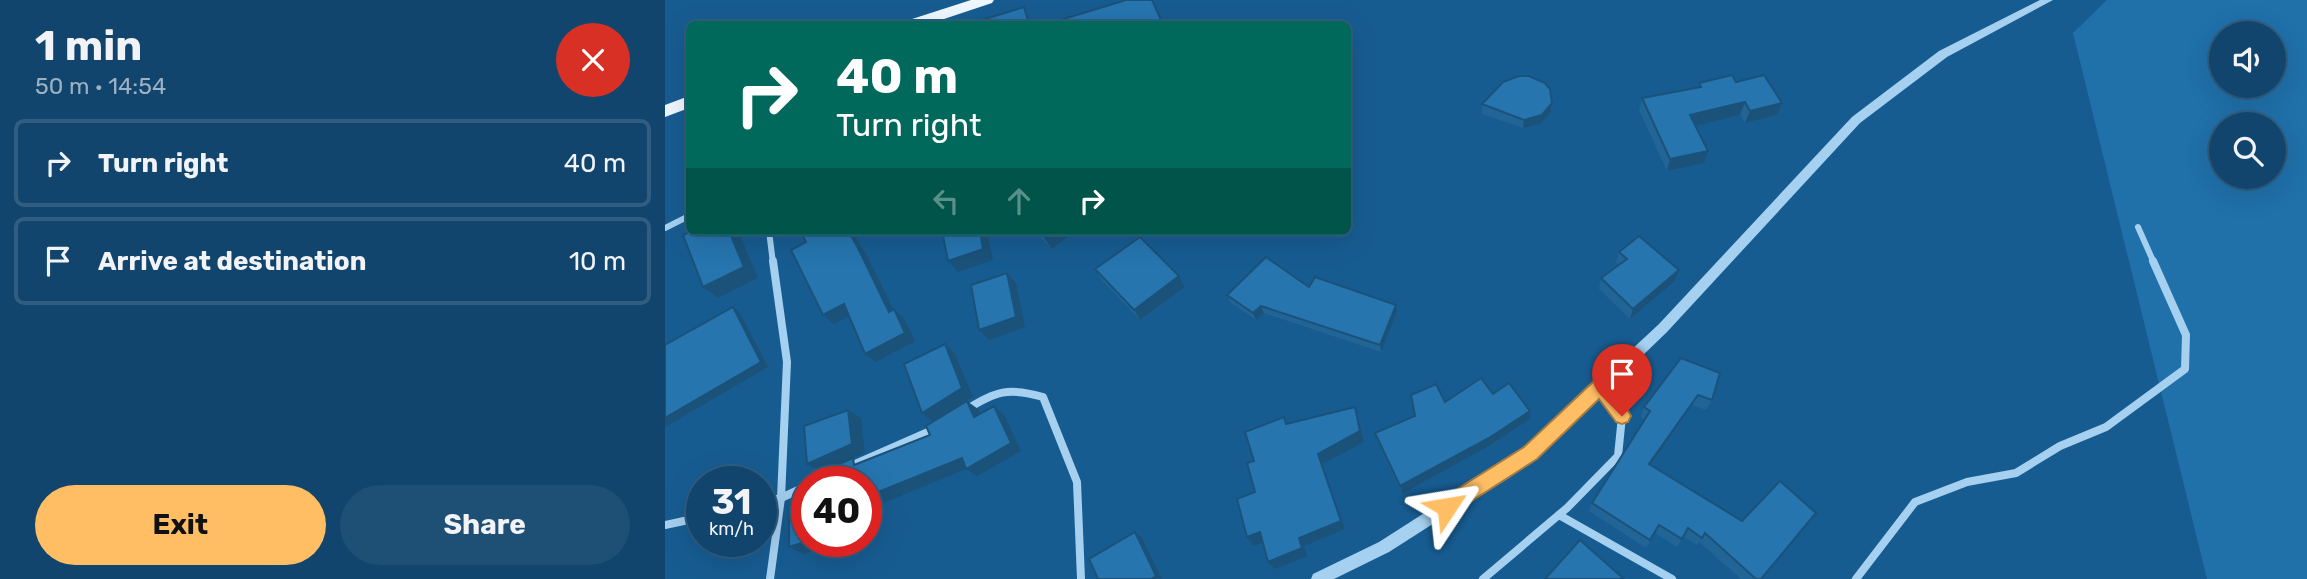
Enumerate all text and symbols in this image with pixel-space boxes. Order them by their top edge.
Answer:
text: 1 min [35,21,142,71]
map controls [2209,21,2286,189]
button: sound [2209,21,2286,98]
button: close [556,23,630,97]
text: 40 m [836,47,958,105]
icon: right [721,49,812,140]
text: 50 m · 14:54 [35,72,166,100]
text: Turn right [836,106,981,144]
button: search [2209,112,2286,189]
icon: right [39,144,77,182]
text: Turn right [98,148,228,179]
text: 40 m [564,148,626,179]
icon: left [927,182,965,220]
icon: ahead [1000,182,1038,220]
icon: right [1073,182,1111,220]
icon: arrive [39,242,77,280]
text: Arrive at destination [98,246,366,277]
text: 10 m [569,246,626,277]
pin [1592,344,1652,416]
icon: arrive [1603,355,1641,393]
speed limit sign: 40 [791,466,882,557]
position arrow [1410,470,1484,544]
text: 31 [712,481,751,523]
button: Exit [35,485,326,565]
button: Share [340,485,630,565]
text: km/h [709,518,754,540]

